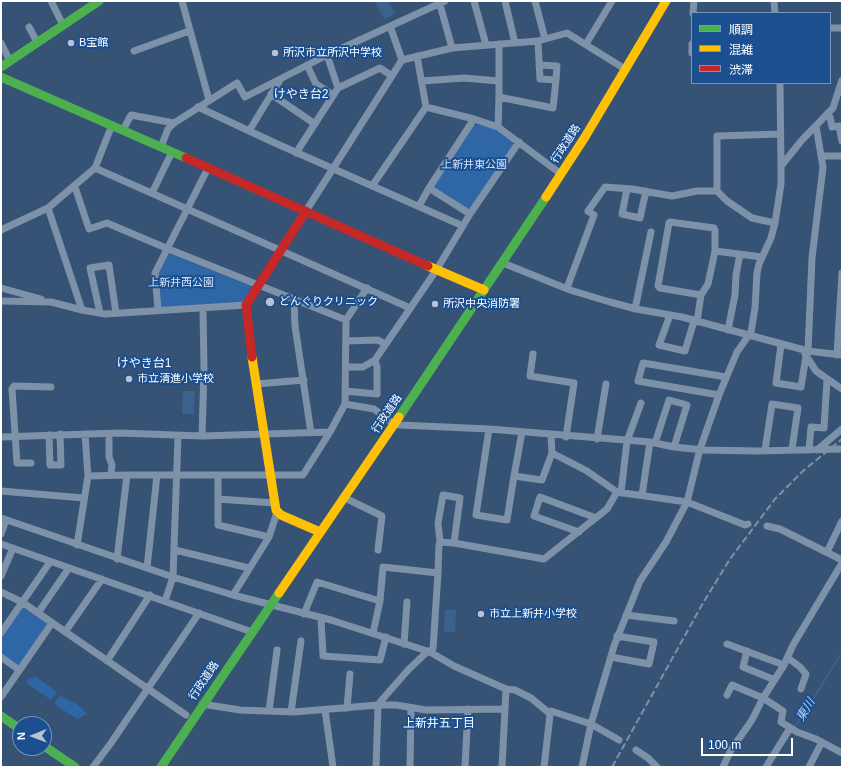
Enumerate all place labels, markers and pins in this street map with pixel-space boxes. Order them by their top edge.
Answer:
place label: B宝館 [79,36,108,50]
marker: B宝館 [66,38,76,48]
place label: 所沢市立所沢中学校 [283,46,382,60]
marker: 所沢市立所沢中学校 [270,48,280,58]
place label: どんぐりクリニック [279,295,378,309]
marker: どんぐりクリニック [264,296,276,308]
place label: 所沢中央消防署 [443,297,520,311]
marker: 所沢中央消防署 [430,299,440,309]
place label: 市立清進小学校 [137,372,214,386]
marker: 市立清進小学校 [124,374,134,384]
place label: 市立上新井小学校 [489,607,577,621]
marker: 市立上新井小学校 [476,609,486,619]

